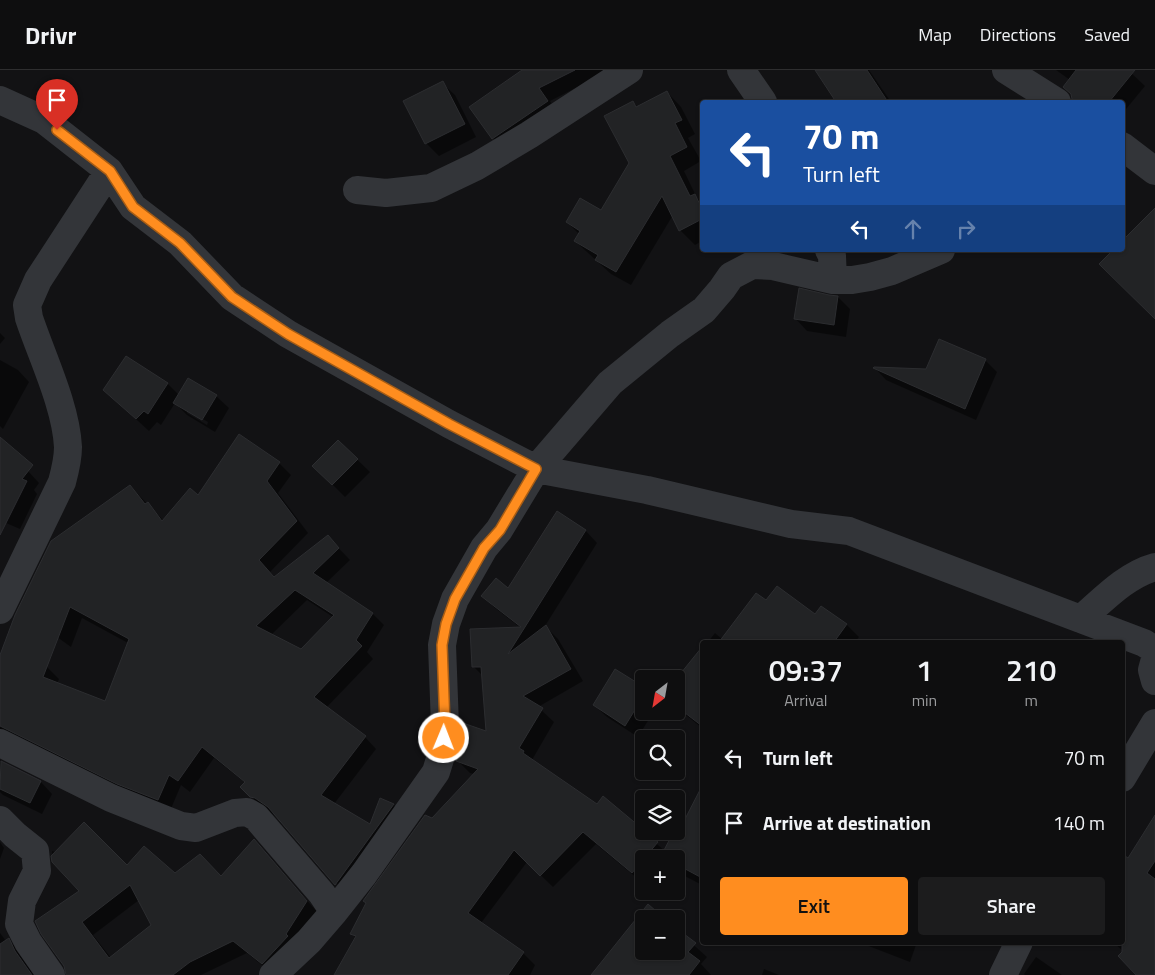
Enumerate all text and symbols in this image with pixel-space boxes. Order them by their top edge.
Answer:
text: Drivr [25,17,76,53]
text: Map [918,21,952,48]
text: Directions [980,21,1056,48]
text: Saved [1084,21,1130,48]
pin [36,79,78,130]
icon: arrive [43,86,71,114]
text: 70 m [803,109,879,163]
icon: left [720,120,785,185]
text: Turn left [803,157,880,191]
icon: left [846,215,874,243]
icon: ahead [899,215,927,243]
icon: right [952,215,980,243]
text: 09:37 [769,647,843,693]
text: 1 [916,647,933,693]
text: 210 [1006,647,1056,693]
north arrow [635,670,685,720]
map controls [635,670,685,960]
text: Arrival [784,688,828,712]
text: min [912,688,937,712]
text: m [1024,688,1038,712]
position arrow [417,711,469,763]
button: search [635,730,685,780]
text: Turn left [763,743,833,772]
text: 70 m [1064,743,1105,772]
icon: left [720,744,748,772]
button: layers [635,790,685,840]
text: Arrive at destination [763,808,931,837]
text: 140 m [1053,808,1105,837]
icon: arrive [720,809,748,837]
button: + [635,850,685,900]
button: Exit [720,877,908,935]
button: Share [918,877,1105,935]
button: − [635,910,685,960]

